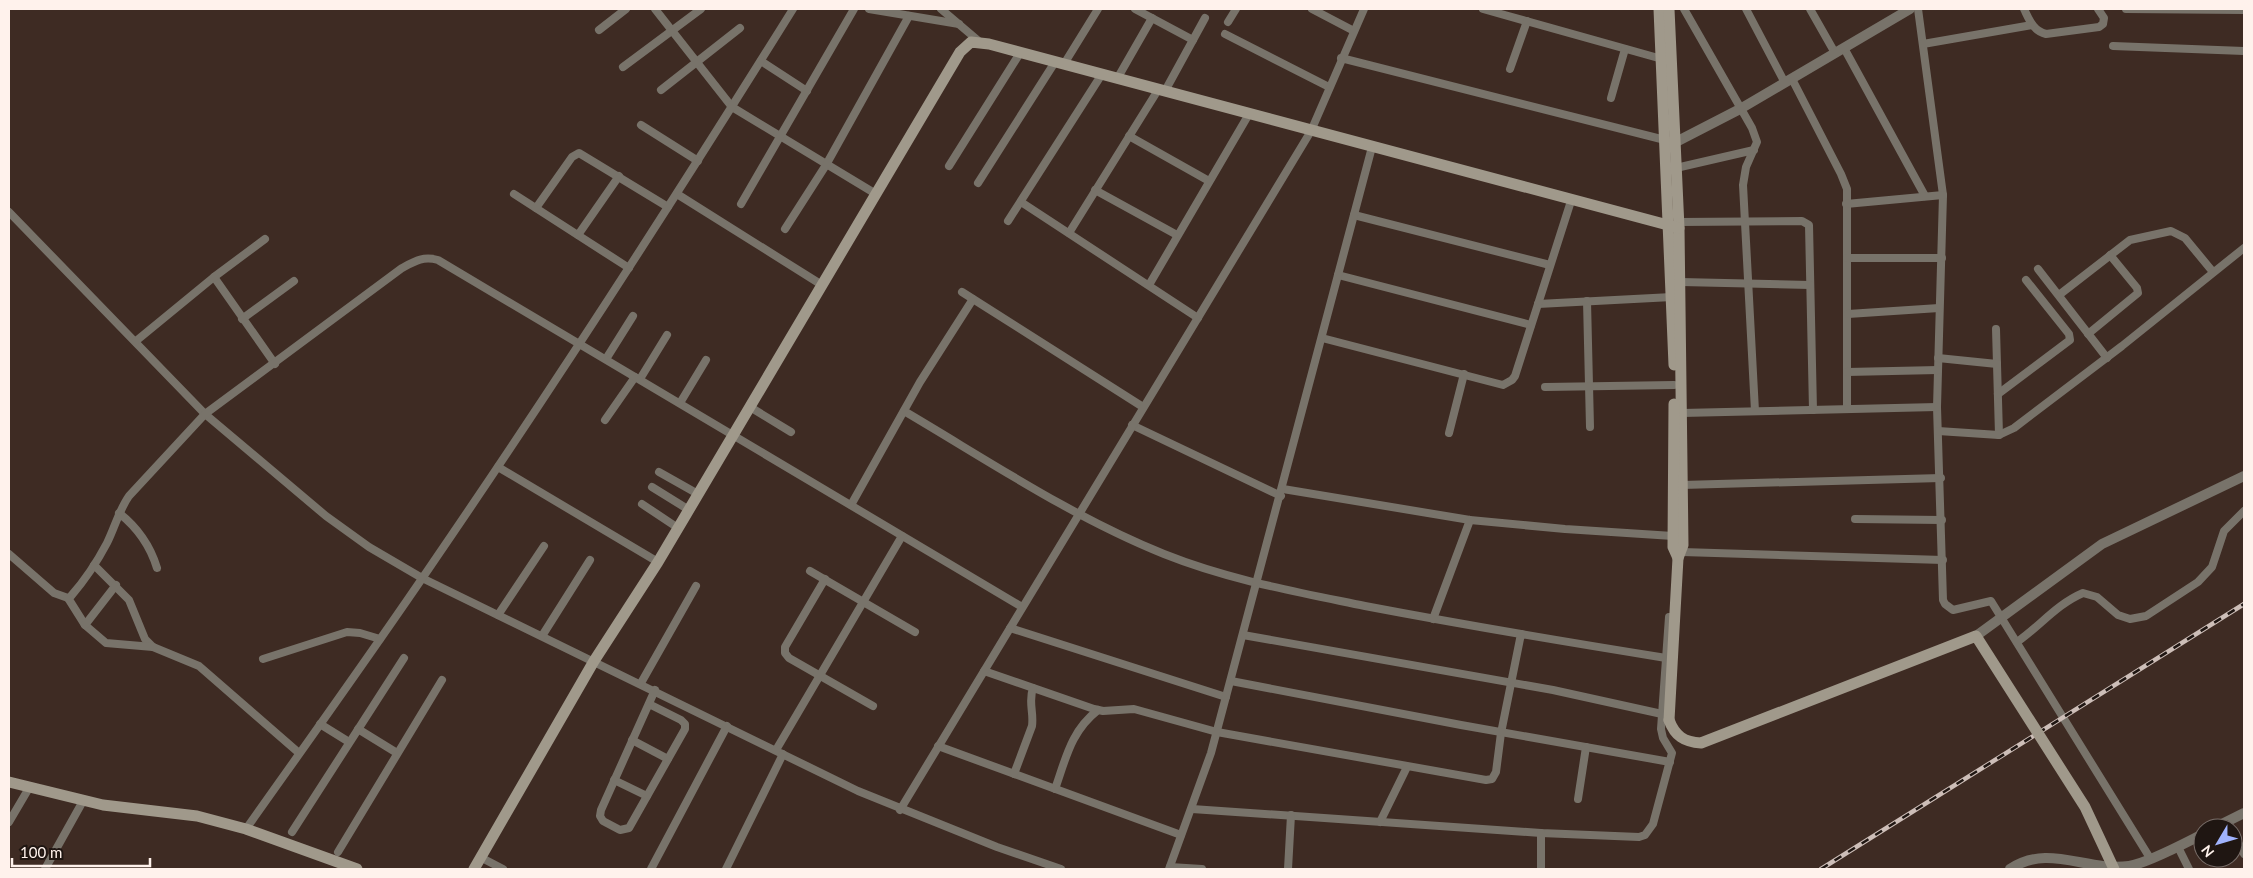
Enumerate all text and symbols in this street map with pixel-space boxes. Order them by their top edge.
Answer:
north arrow [2193,818,2243,868]
scale bar [12,836,150,868]
text: N [2197,842,2217,861]
text: 100 m [20,843,62,861]

